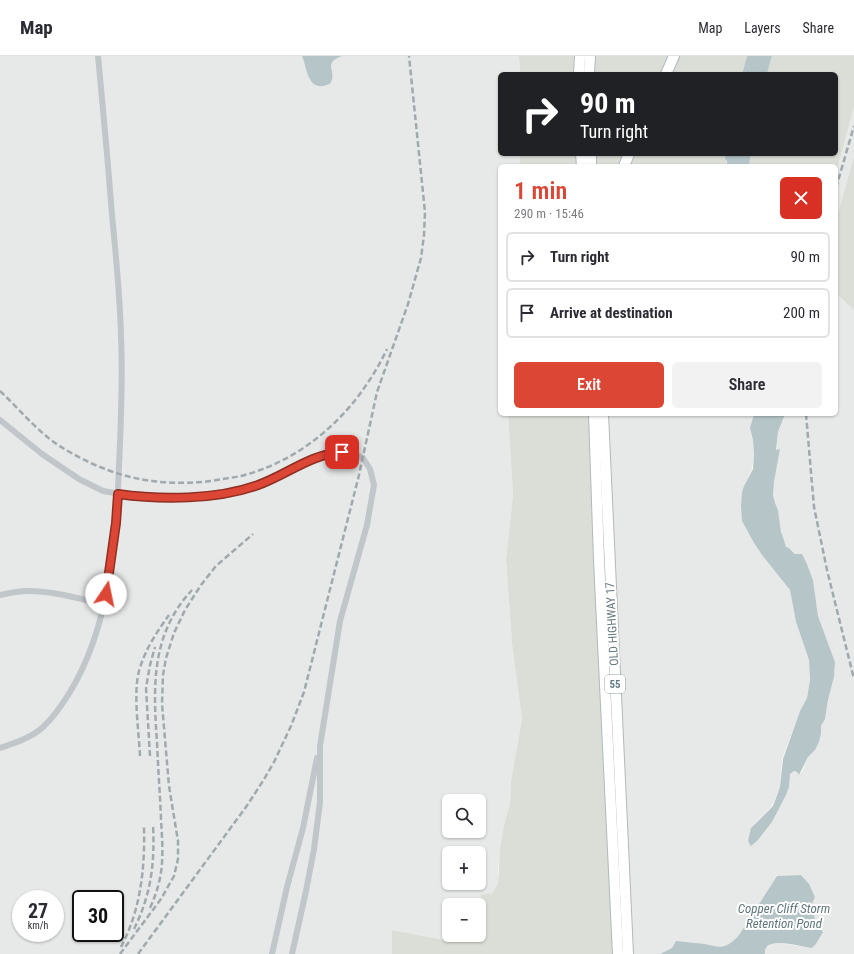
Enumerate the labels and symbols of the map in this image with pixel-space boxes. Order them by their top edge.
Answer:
pin [325,435,359,469]
position arrow [85,573,127,615]
street label: OLD HIGHWAY 17 [603,582,621,666]
road number: 55 [605,675,625,693]
speed limit sign: 30 [72,890,124,942]
water label: Copper Cliff Storm Retention Pond [738,901,830,931]

